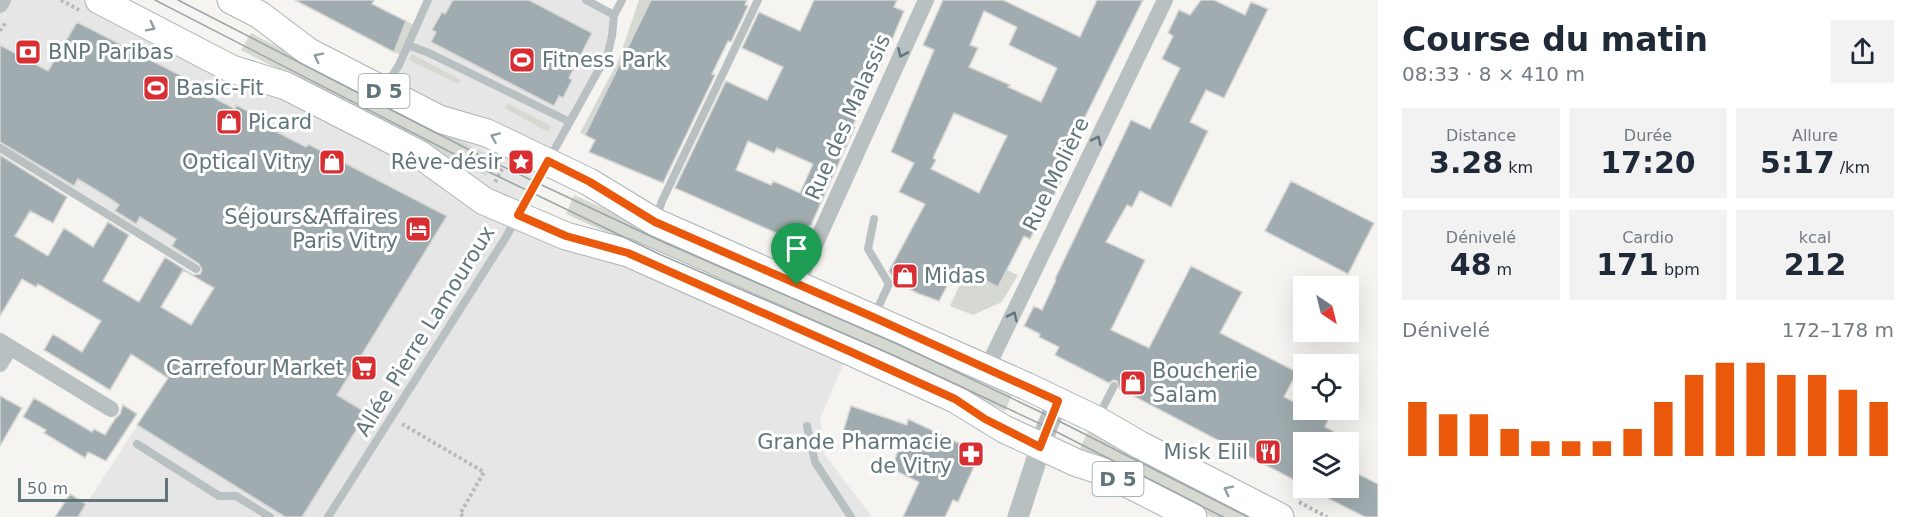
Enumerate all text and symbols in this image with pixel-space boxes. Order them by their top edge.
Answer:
one-way arrow [145,20,155,31]
text: Course du matin [1402,20,1708,59]
button: share [1831,20,1894,83]
street label: Rue des Malassis [801,30,895,204]
bank icon: BNP Paribas [13,37,43,67]
place label: BNP Paribas [48,40,174,64]
sports icon: Fitness Park [507,45,537,75]
one-way arrow [897,47,909,58]
place label: Fitness Park [542,48,668,72]
one-way arrow [313,53,324,64]
text: 08:33 · 8 × 410 m [1402,62,1585,86]
sports icon: Basic-Fit [141,73,171,103]
road number: D 5 [358,74,410,108]
place label: Basic-Fit [176,76,264,100]
shop icon: Picard [214,107,244,137]
place label: Picard [248,110,312,134]
street label: Rue Molière [1018,113,1094,235]
text: Distance [1446,126,1516,145]
text: Durée [1624,126,1672,145]
text: Allure [1792,126,1838,145]
one-way arrow [490,132,501,144]
one-way arrow [1090,136,1102,147]
text: 3.28 [1429,145,1503,180]
text: 17:20 [1600,145,1696,180]
text: 5:17 [1760,145,1835,180]
shop icon: Optical Vitry [317,147,347,177]
place icon: Rêve-désir [506,147,536,177]
place label: Optical Vitry [182,150,312,174]
place label: Rêve-désir [391,150,502,174]
text: km [1503,158,1533,177]
text: /km [1835,158,1870,177]
place label: Séjours&Affaires Paris Vitry [224,205,398,253]
hotel icon: Séjours&Affaires Paris Vitry [403,214,433,244]
street label: Allée Pierre Lamouroux [350,221,500,441]
pin [771,223,822,285]
text: Dénivelé [1446,228,1516,247]
text: Cardio [1622,228,1674,247]
text: kcal [1799,228,1831,247]
icon: arrive [780,232,813,265]
text: 48 [1450,247,1492,282]
text: 171 [1596,247,1659,282]
text: 212 [1784,247,1846,282]
text: m [1492,260,1512,279]
text: bpm [1659,260,1700,279]
shop icon: Midas [890,261,920,291]
place label: Midas [924,264,985,288]
north arrow [1293,276,1359,342]
map controls [1293,276,1359,498]
one-way arrow [1005,311,1017,322]
text: Dénivelé [1402,318,1490,342]
text: 172–178 m [1782,318,1894,342]
supermarket icon: Carrefour Market [349,353,379,383]
button: locate [1293,354,1359,420]
place label: Carrefour Market [166,356,344,380]
place label: Boucherie Salam [1152,359,1258,407]
shop icon: Boucherie Salam [1118,368,1148,398]
place label: Grande Pharmacie de Vitry [757,430,952,478]
button: layers [1293,432,1359,498]
restaurant icon: Misk Elil [1253,437,1283,467]
pharmacy icon: Grande Pharmacie de Vitry [956,439,986,469]
place label: Misk Elil [1163,440,1248,464]
road number: D 5 [1092,462,1144,496]
scale bar [18,475,168,502]
text: 50 m [27,479,68,498]
one-way arrow [1224,486,1235,497]

